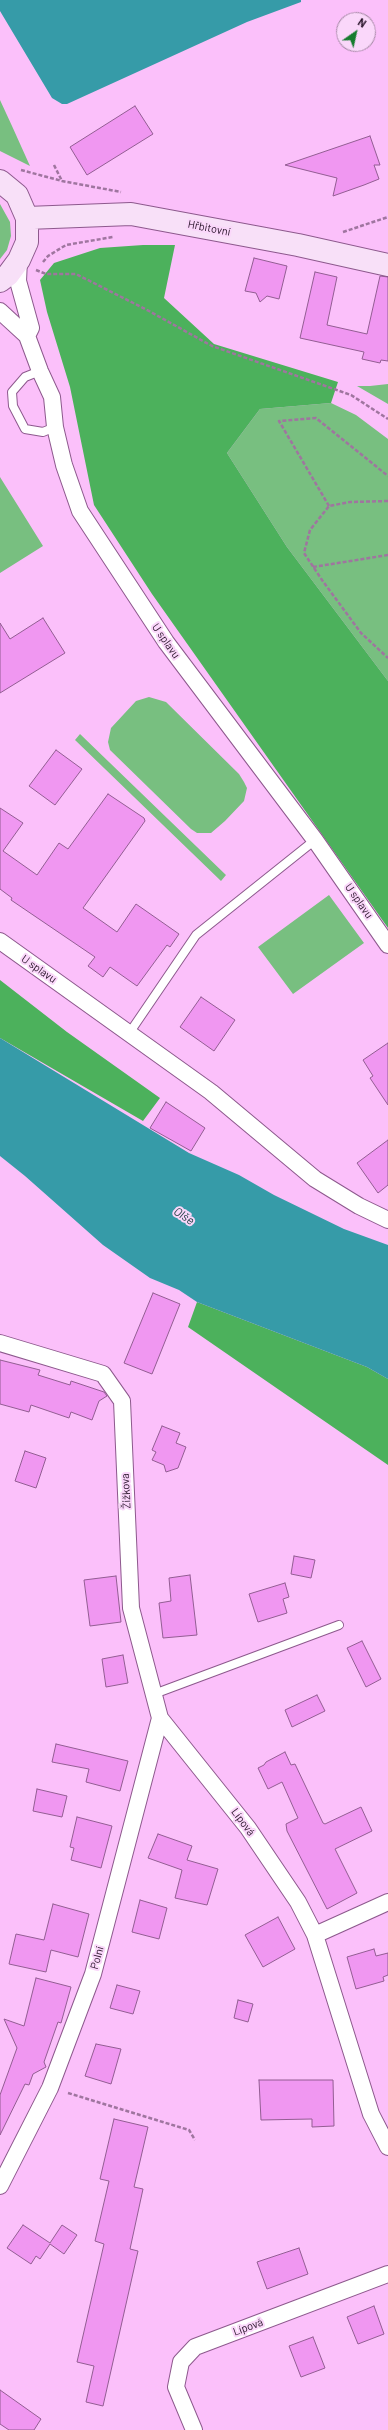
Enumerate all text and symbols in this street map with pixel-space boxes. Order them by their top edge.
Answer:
north arrow [336,12,376,52]
text: N [356,15,369,30]
street label: Hřbitovní [187,217,231,239]
street label: U splavu [149,621,183,661]
street label: U splavu [342,881,376,921]
street label: U splavu [19,952,59,986]
water label: Olše [171,1204,197,1228]
street label: Žižkova [118,1473,134,1509]
street label: Lípová [228,1806,258,1838]
street label: Polní [88,1945,106,1971]
street label: Lípová [231,2315,265,2339]

